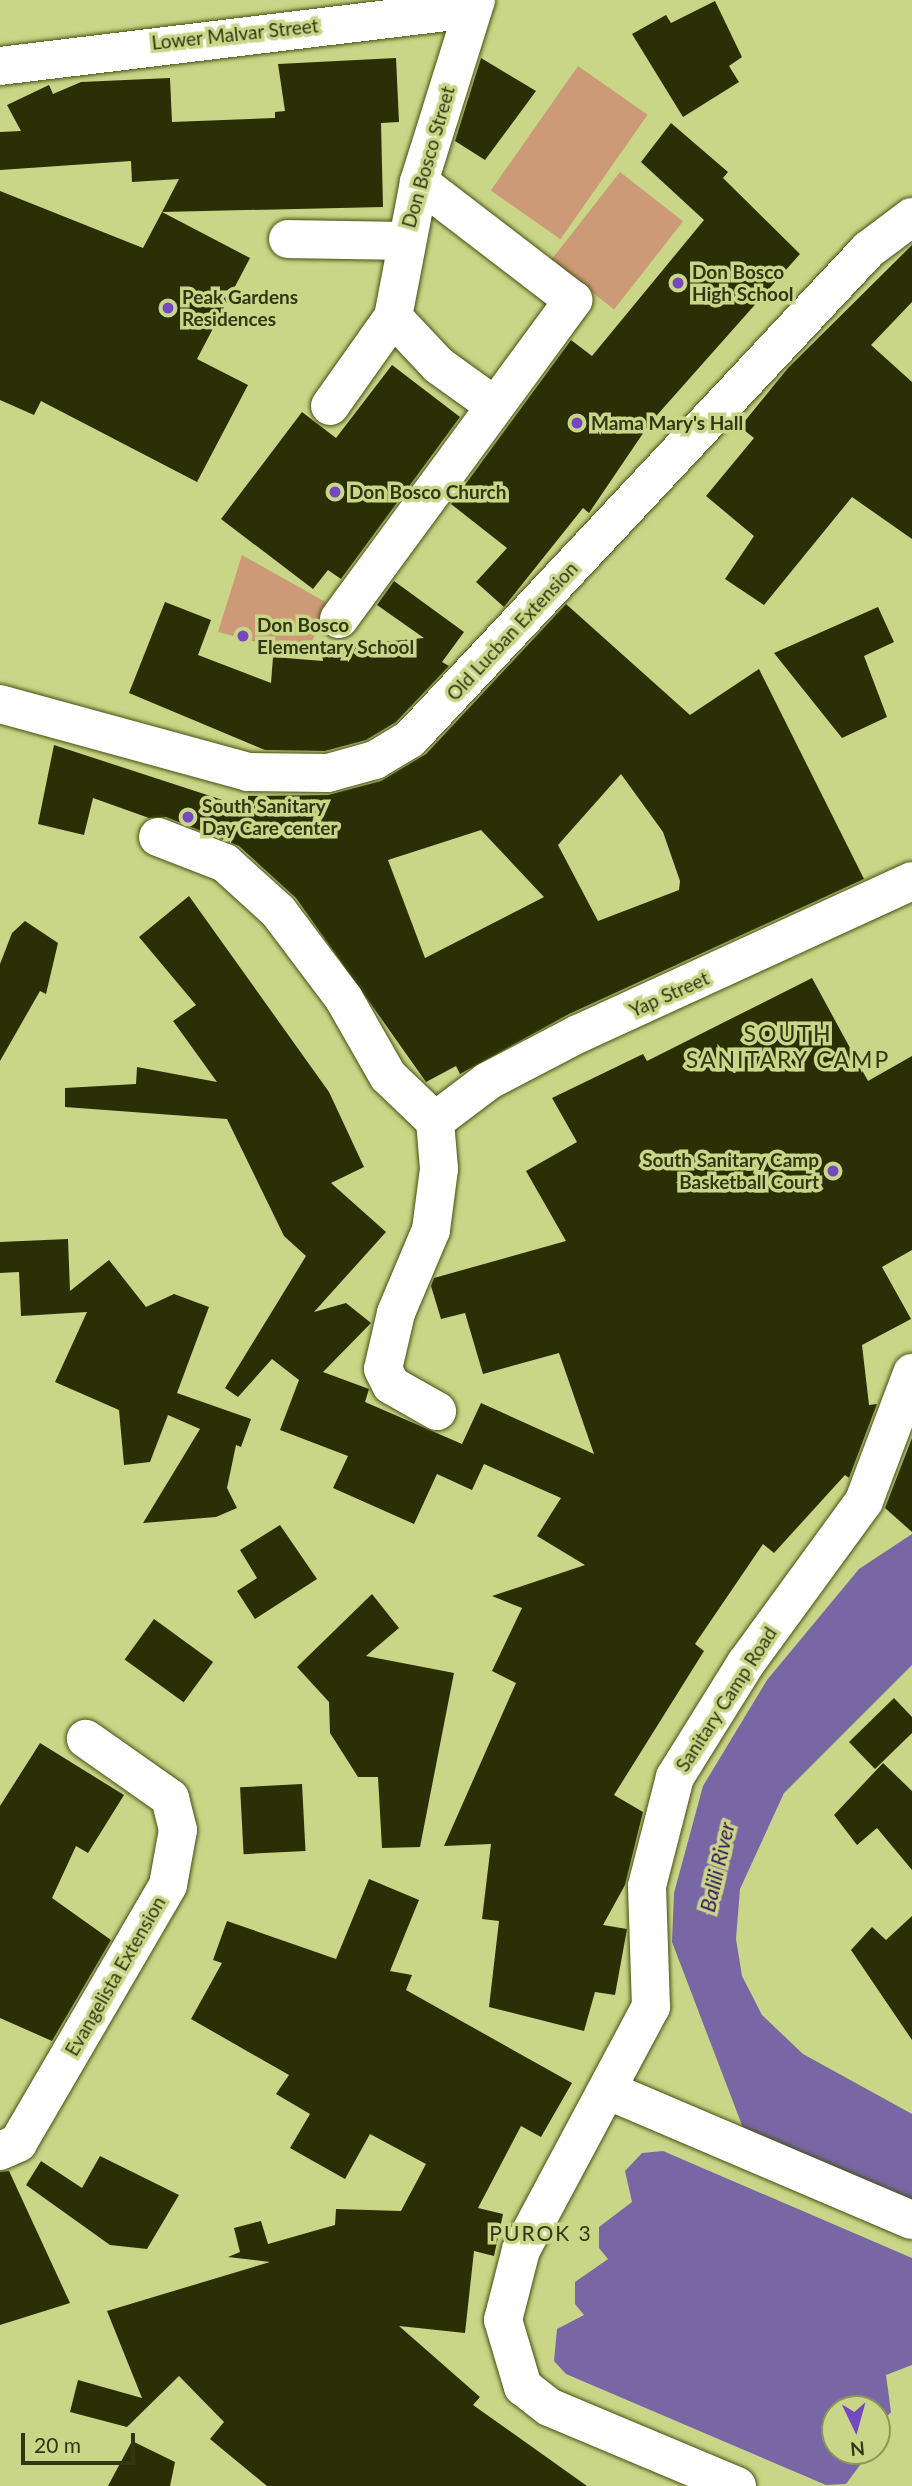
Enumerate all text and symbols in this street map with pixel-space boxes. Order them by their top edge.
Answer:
street label: Lower Malvar Street [150,14,320,54]
street label: Don Bosco Street [397,84,459,230]
place label: Don Bosco High School [692,261,794,305]
marker: Don Bosco High School [670,275,686,291]
place label: Peak Gardens Residences [182,286,298,330]
marker: Peak Gardens Residences [160,300,176,316]
place label: Mama Mary's Hall [591,412,743,434]
marker: Mama Mary's Hall [569,415,585,431]
place label: Don Bosco Church [349,481,506,503]
marker: Don Bosco Church [327,484,343,500]
street label: Old Lucban Extension [442,557,582,705]
place label: Don Bosco Elementary School [257,614,415,658]
marker: Don Bosco Elementary School [235,628,251,644]
place label: South Sanitary Day Care center [202,795,338,839]
marker: South Sanitary Day Care center [180,809,196,825]
street label: Yap Street [626,966,712,1022]
district label: SOUTH SANITARY CAMP [687,1019,889,1073]
place label: South Sanitary Camp Basketball Court [642,1149,819,1193]
marker: South Sanitary Camp Basketball Court [825,1163,841,1179]
street label: Sanitary Camp Road [671,1622,781,1776]
water label: Balili River [694,1820,740,1914]
street label: Evangelista Extension [60,1892,170,2060]
district label: PUROK 3 [490,2220,592,2246]
north arrow [821,2395,891,2465]
scale bar [24,2420,138,2464]
text: 20 m [34,2432,81,2457]
text: N [849,2437,866,2462]

